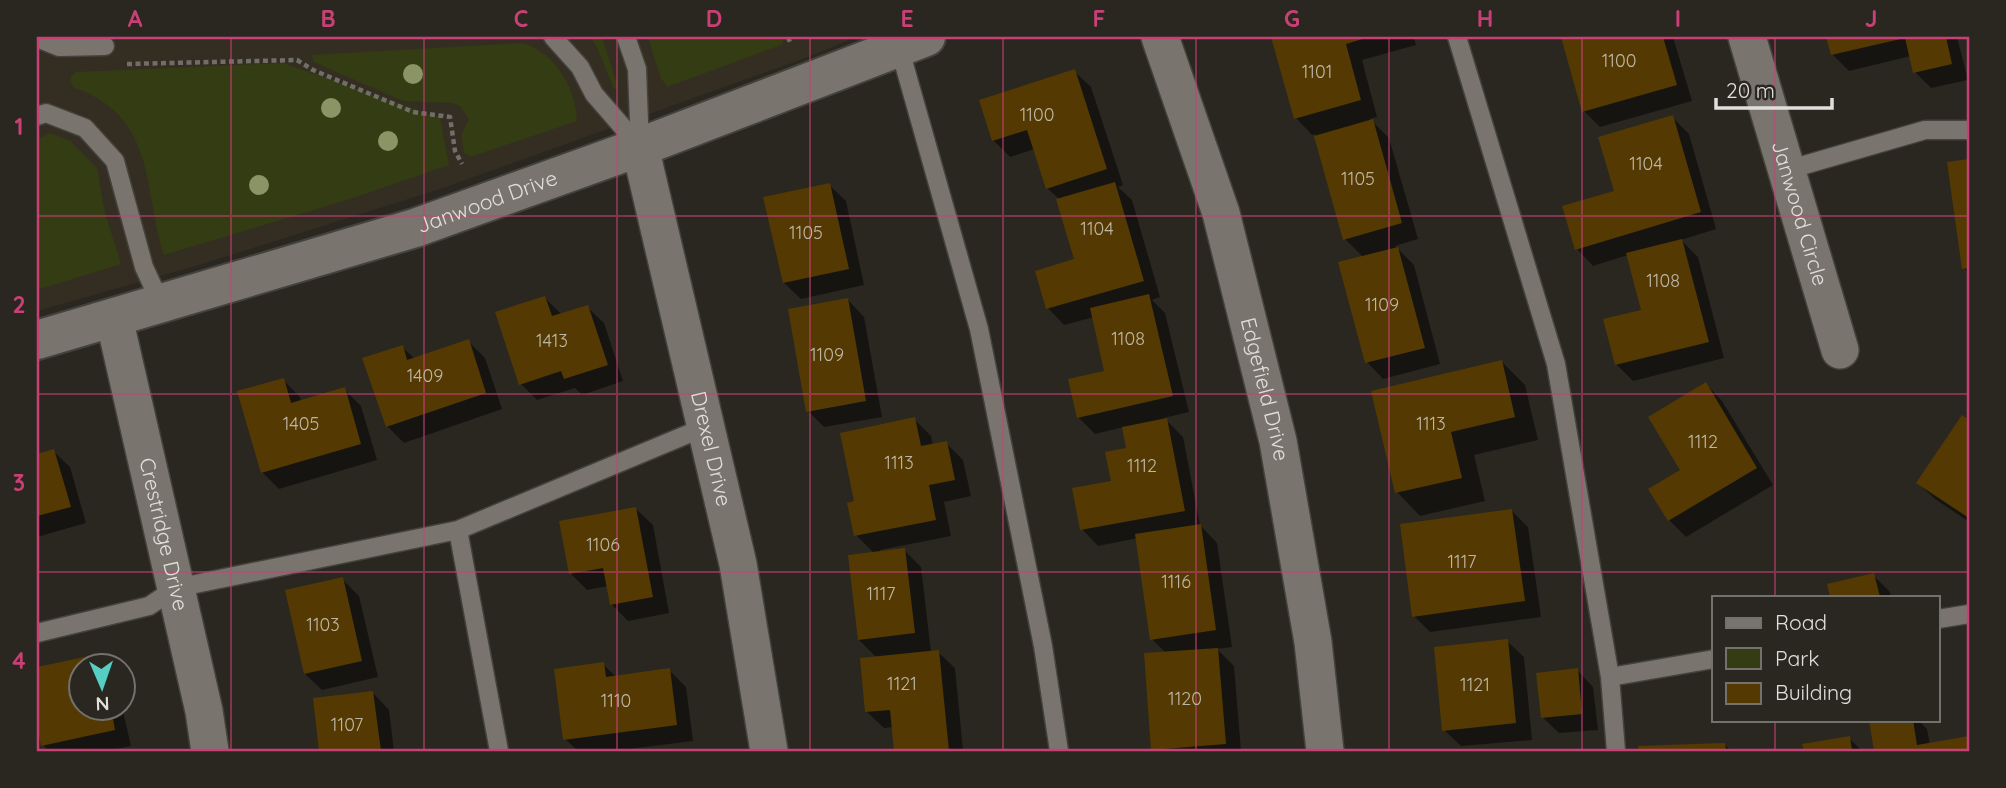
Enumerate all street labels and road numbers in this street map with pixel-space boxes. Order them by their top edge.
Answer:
street label: Janwood Circle [1767,138,1834,289]
street label: Janwood Drive [413,164,560,238]
street label: Edgefield Drive [1236,315,1295,463]
street label: Drexel Drive [686,388,738,509]
street label: Crestridge Drive [134,455,195,613]

